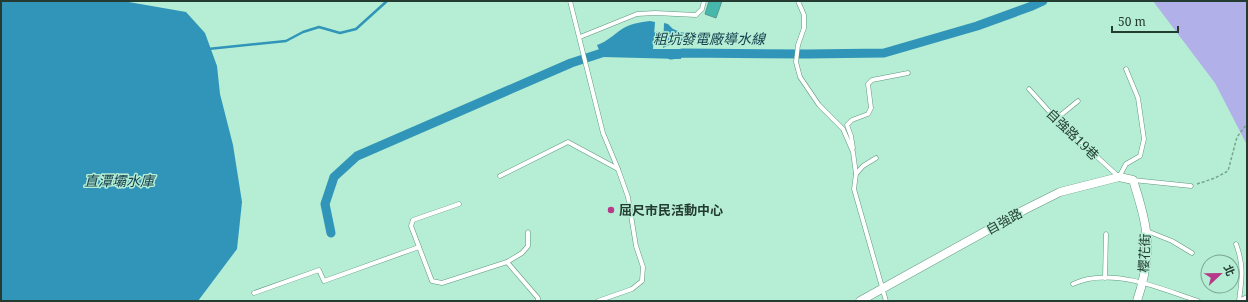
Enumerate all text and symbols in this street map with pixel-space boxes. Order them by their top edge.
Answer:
scale bar [1112,8,1178,34]
text: 50 m [1118,13,1146,30]
water label: 粗坑發電廠導水線 [653,29,767,48]
street label: 自強路19巷 [1043,104,1103,164]
water label: 直潭壩水庫 [84,171,156,190]
place label: 屈尺市民活動中心 [619,201,723,219]
street label: 自強路 [983,204,1025,238]
marker: 屈尺市民活動中心 [606,205,616,215]
street label: 櫻花街 [1134,233,1154,273]
north arrow [1200,254,1240,294]
text: 北 [1221,262,1239,278]

